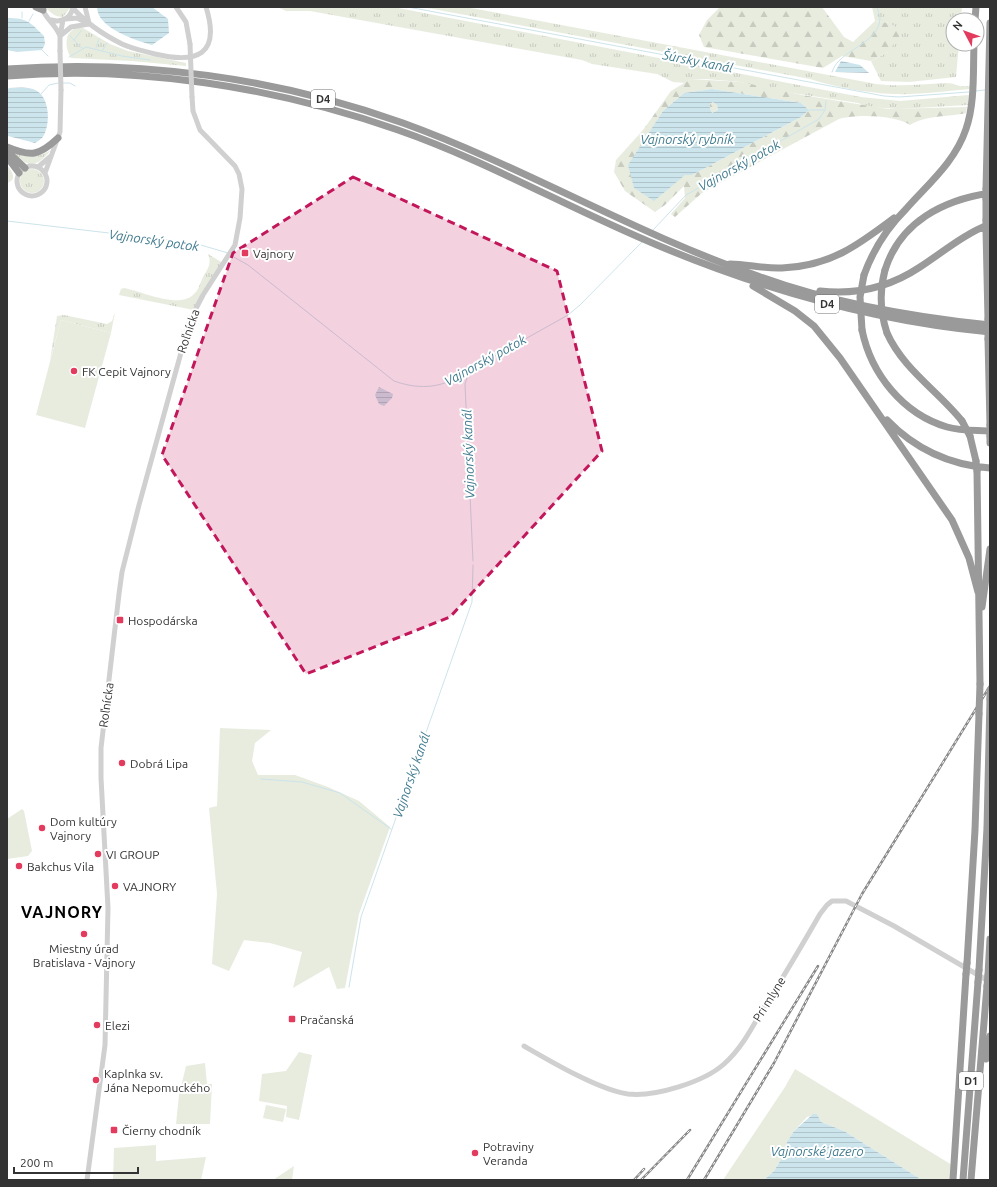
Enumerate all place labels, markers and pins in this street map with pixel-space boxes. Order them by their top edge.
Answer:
place label: Vajnory [253,247,294,260]
marker: Vajnory [240,248,250,258]
place label: FK Cepit Vajnory [82,365,171,378]
marker: FK Cepit Vajnory [69,366,79,376]
place label: Hospodárska [128,614,198,627]
marker: Hospodárska [115,615,125,625]
place label: Dobrá Lipa [130,757,188,770]
marker: Dobrá Lipa [117,758,127,768]
place label: Dom kultúry Vajnory [50,815,117,842]
marker: Dom kultúry Vajnory [37,823,47,833]
place label: VI GROUP [106,848,160,861]
marker: VI GROUP [93,849,103,859]
place label: Bakchus Vila [27,860,94,873]
marker: Bakchus Vila [14,861,24,871]
place label: VAJNORY [123,880,176,893]
marker: VAJNORY [110,881,120,891]
marker: Miestny úrad Bratislava - Vajnory [79,929,89,939]
place label: Miestny úrad Bratislava - Vajnory [33,942,135,969]
place label: Pračanská [300,1013,354,1026]
marker: Pračanská [287,1014,297,1024]
place label: Elezi [105,1019,130,1032]
marker: Elezi [92,1020,102,1030]
place label: Kaplnka sv. Jána Nepomuckého [104,1067,210,1094]
marker: Kaplnka sv. Jána Nepomuckého [91,1075,101,1085]
place label: Čierny chodník [122,1124,201,1137]
marker: Čierny chodník [109,1125,119,1135]
place label: Potraviny Veranda [483,1140,534,1167]
marker: Potraviny Veranda [470,1148,480,1158]

